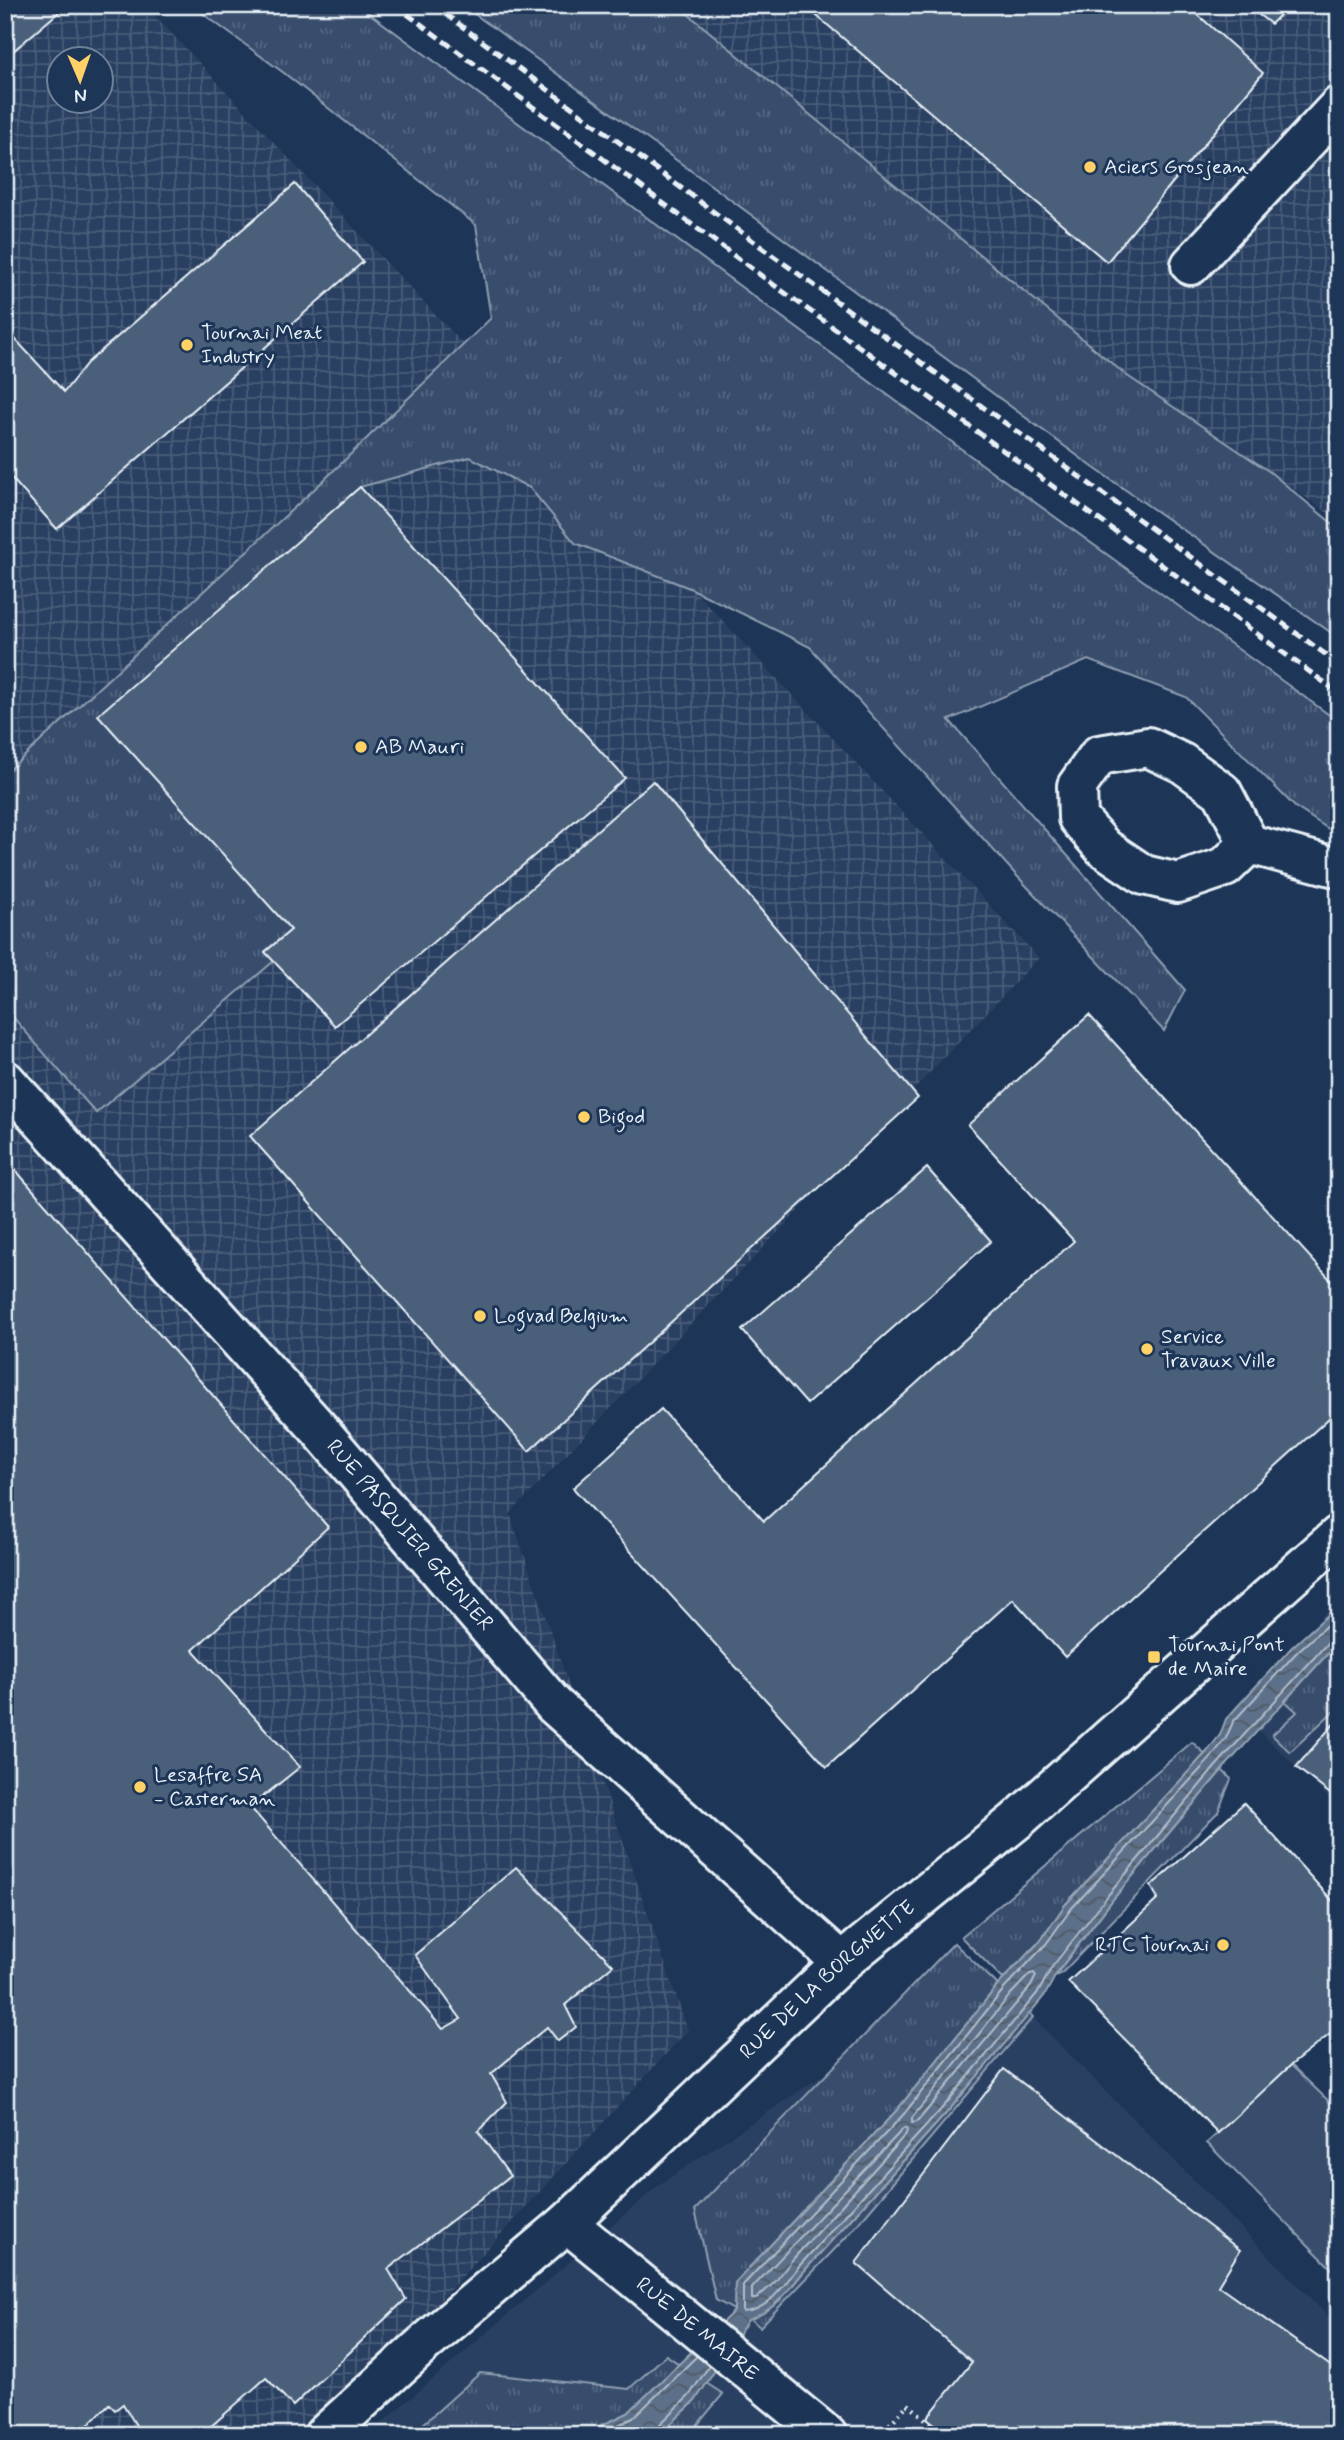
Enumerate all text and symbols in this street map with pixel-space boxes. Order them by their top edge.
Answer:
north arrow [46,46,116,116]
text: N [74,83,87,108]
place label: Aciers Grosjean [1104,153,1249,181]
marker: Aciers Grosjean [1082,159,1098,175]
place label: Tournai Meat Industry [201,319,323,371]
marker: Tournai Meat Industry [179,337,195,353]
place label: AB Mauri [375,733,465,761]
marker: AB Mauri [353,739,369,755]
place label: Bigod [598,1103,645,1133]
marker: Bigod [576,1109,592,1125]
place label: Logvad Belgium [494,1302,628,1332]
marker: Logvad Belgium [472,1308,488,1324]
place label: Service Travaux Ville [1161,1323,1276,1375]
marker: Service Travaux Ville [1139,1341,1155,1357]
street label: RUE PASQUIER GRENIER [320,1433,499,1637]
place label: Tournai Pont de Maire [1168,1631,1285,1683]
marker: Tournai Pont de Maire [1146,1649,1162,1665]
place label: Lesaffre SA - Casterman [154,1761,276,1813]
marker: Lesaffre SA - Casterman [132,1779,148,1795]
street label: RUE DE LA BORGNETTE [734,1894,921,2066]
place label: RTC Tournai [1095,1931,1209,1959]
marker: RTC Tournai [1215,1937,1231,1953]
street label: RUE DE MAIRE [630,2271,764,2388]

